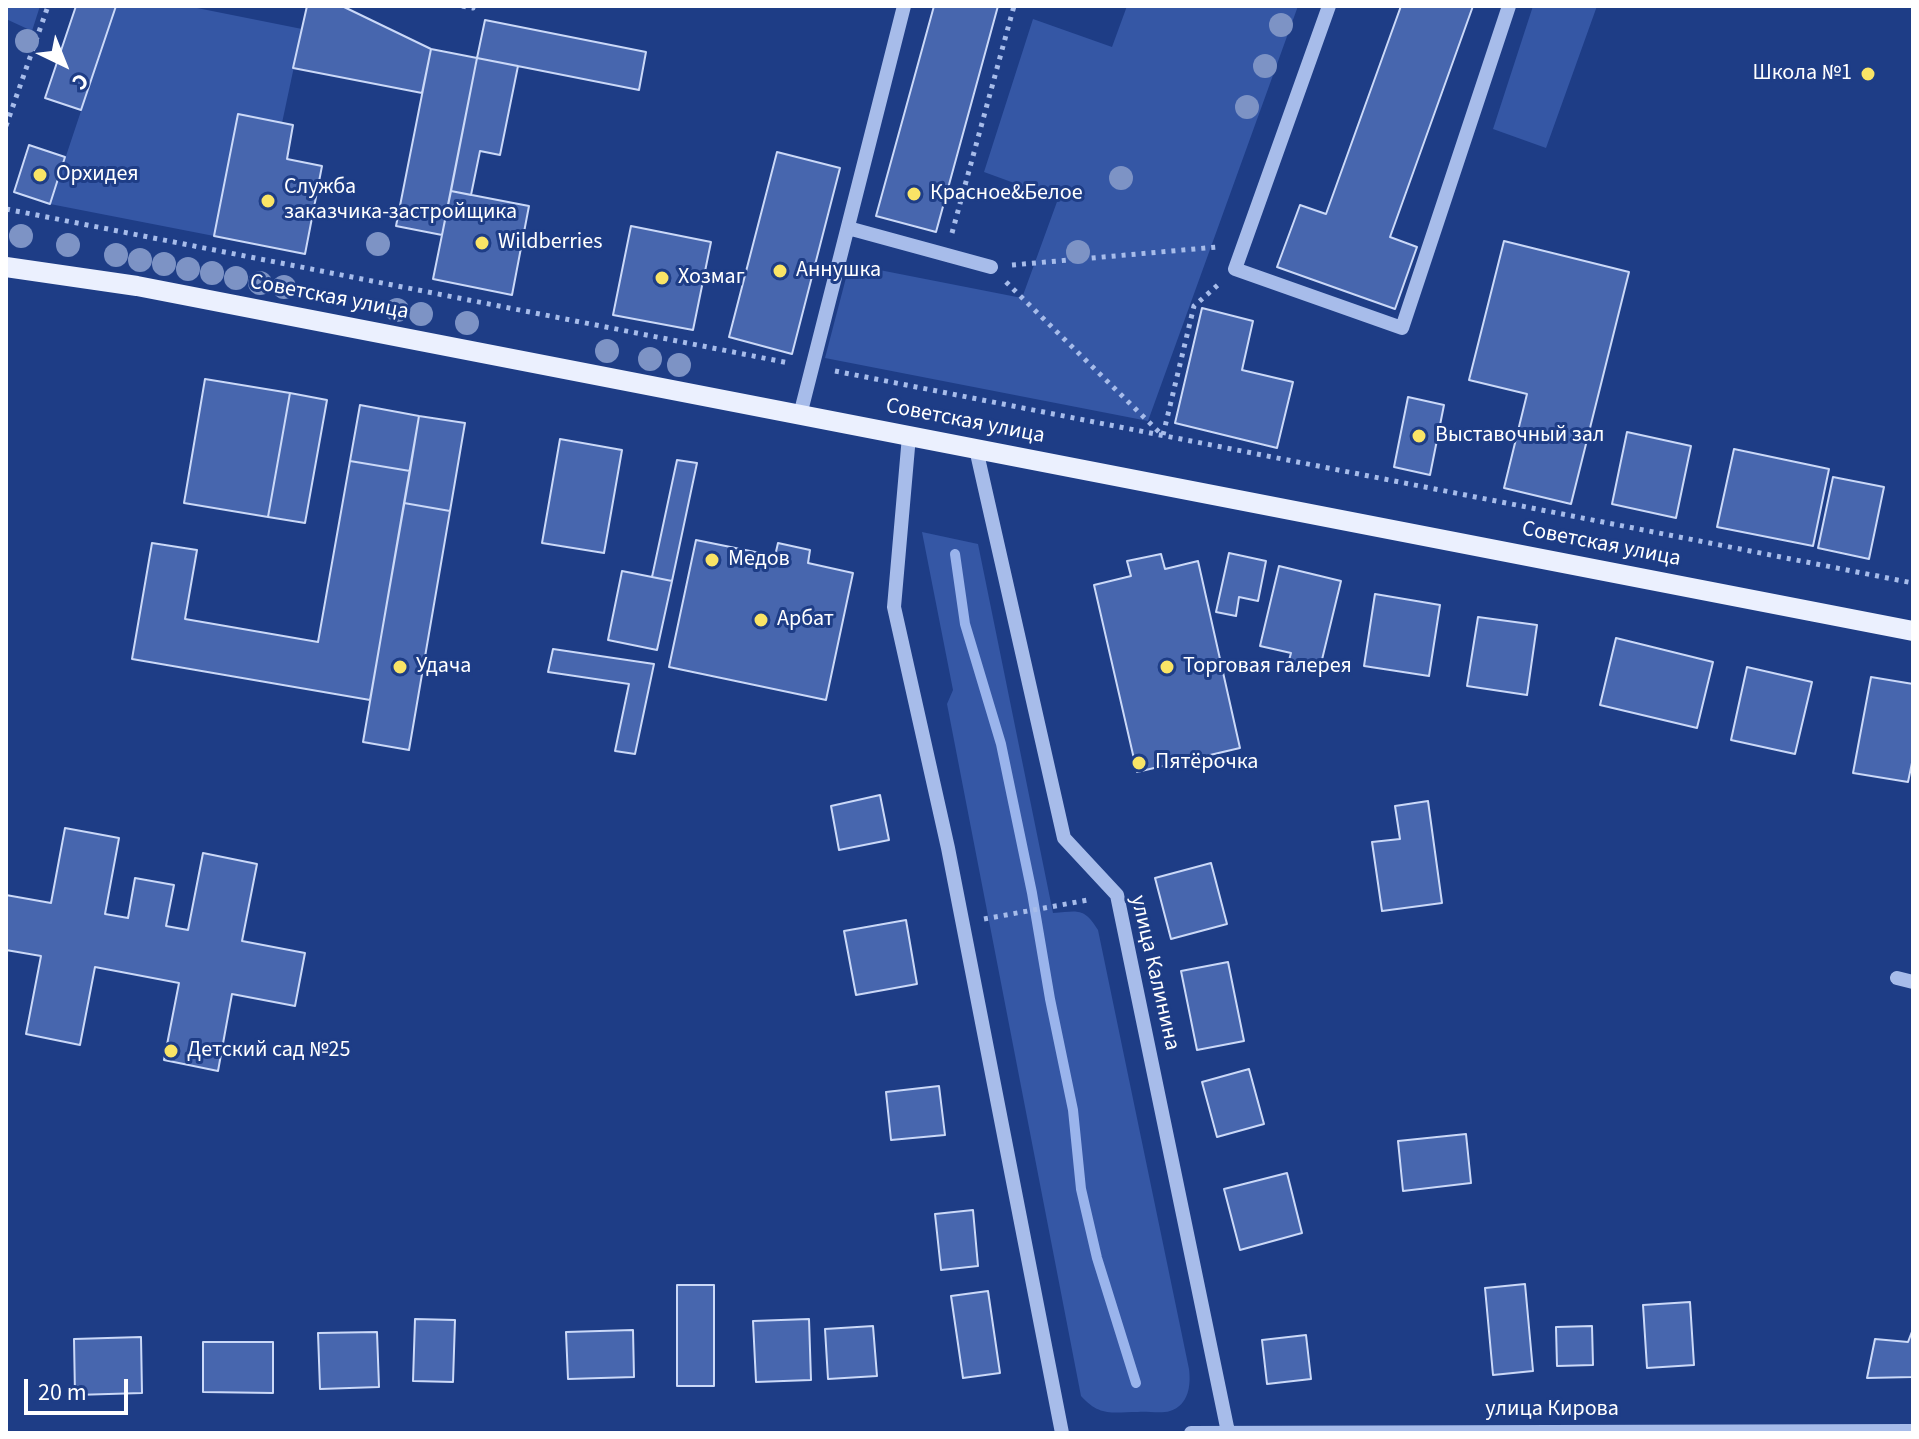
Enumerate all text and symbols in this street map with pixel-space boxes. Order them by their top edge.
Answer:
north arrow [24,24,104,104]
place label: Школа №1 [1753,61,1852,87]
text: С [65,65,96,98]
marker: Школа №1 [1859,65,1877,83]
place label: Орхидея [56,162,139,188]
marker: Орхидея [31,166,49,184]
place label: Служба заказчика-застройщика [284,175,517,226]
place label: Красное&Белое [930,181,1083,207]
marker: Красное&Белое [905,185,923,203]
marker: Служба заказчика-застройщика [259,192,277,210]
place label: Wildberries [498,230,602,256]
marker: Wildberries [473,234,491,252]
place label: Аннушка [796,258,881,284]
marker: Аннушка [771,262,789,280]
place label: Хозмаг [678,265,745,291]
marker: Хозмаг [653,269,671,287]
street label: Советская улица [247,270,411,326]
street label: Советская улица [883,394,1047,450]
place label: Выставочный зал [1435,423,1605,449]
marker: Выставочный зал [1410,427,1428,445]
street label: Советская улица [1519,517,1683,573]
place label: Медов [728,547,790,573]
marker: Медов [703,551,721,569]
place label: Арбат [777,607,834,633]
marker: Арбат [752,611,770,629]
place label: Удача [416,654,471,680]
place label: Торговая галерея [1183,654,1352,680]
marker: Удача [391,658,409,676]
marker: Торговая галерея [1158,658,1176,676]
place label: Пятёрочка [1155,750,1258,776]
marker: Пятёрочка [1130,754,1148,772]
street label: улица Калинина [1123,893,1185,1053]
place label: Детский сад №25 [187,1038,350,1064]
marker: Детский сад №25 [162,1042,180,1060]
scale bar [28,1363,132,1413]
text: 20 m [38,1375,87,1410]
street label: улица Кирова [1485,1397,1619,1423]

